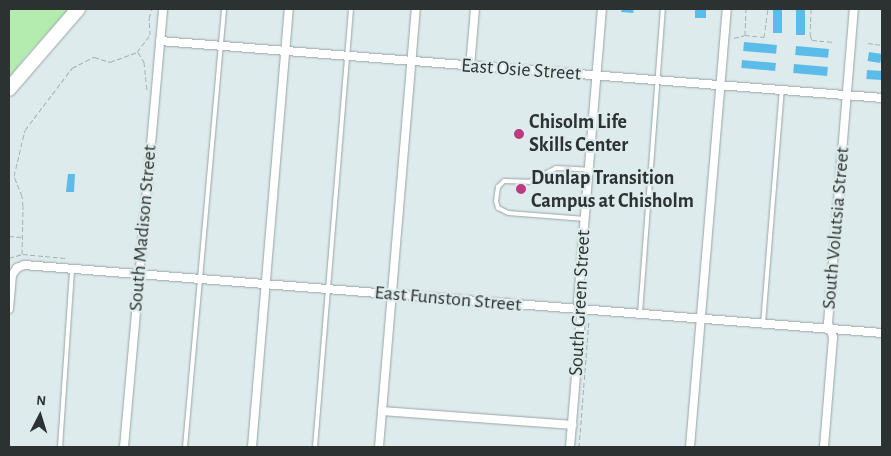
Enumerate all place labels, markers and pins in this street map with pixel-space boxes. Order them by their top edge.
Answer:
place label: Chisolm Life Skills Center [529,110,628,157]
marker: Chisolm Life Skills Center [513,128,525,140]
place label: Dunlap Transition Campus at Chisholm [531,166,694,213]
marker: Dunlap Transition Campus at Chisholm [515,183,527,195]

